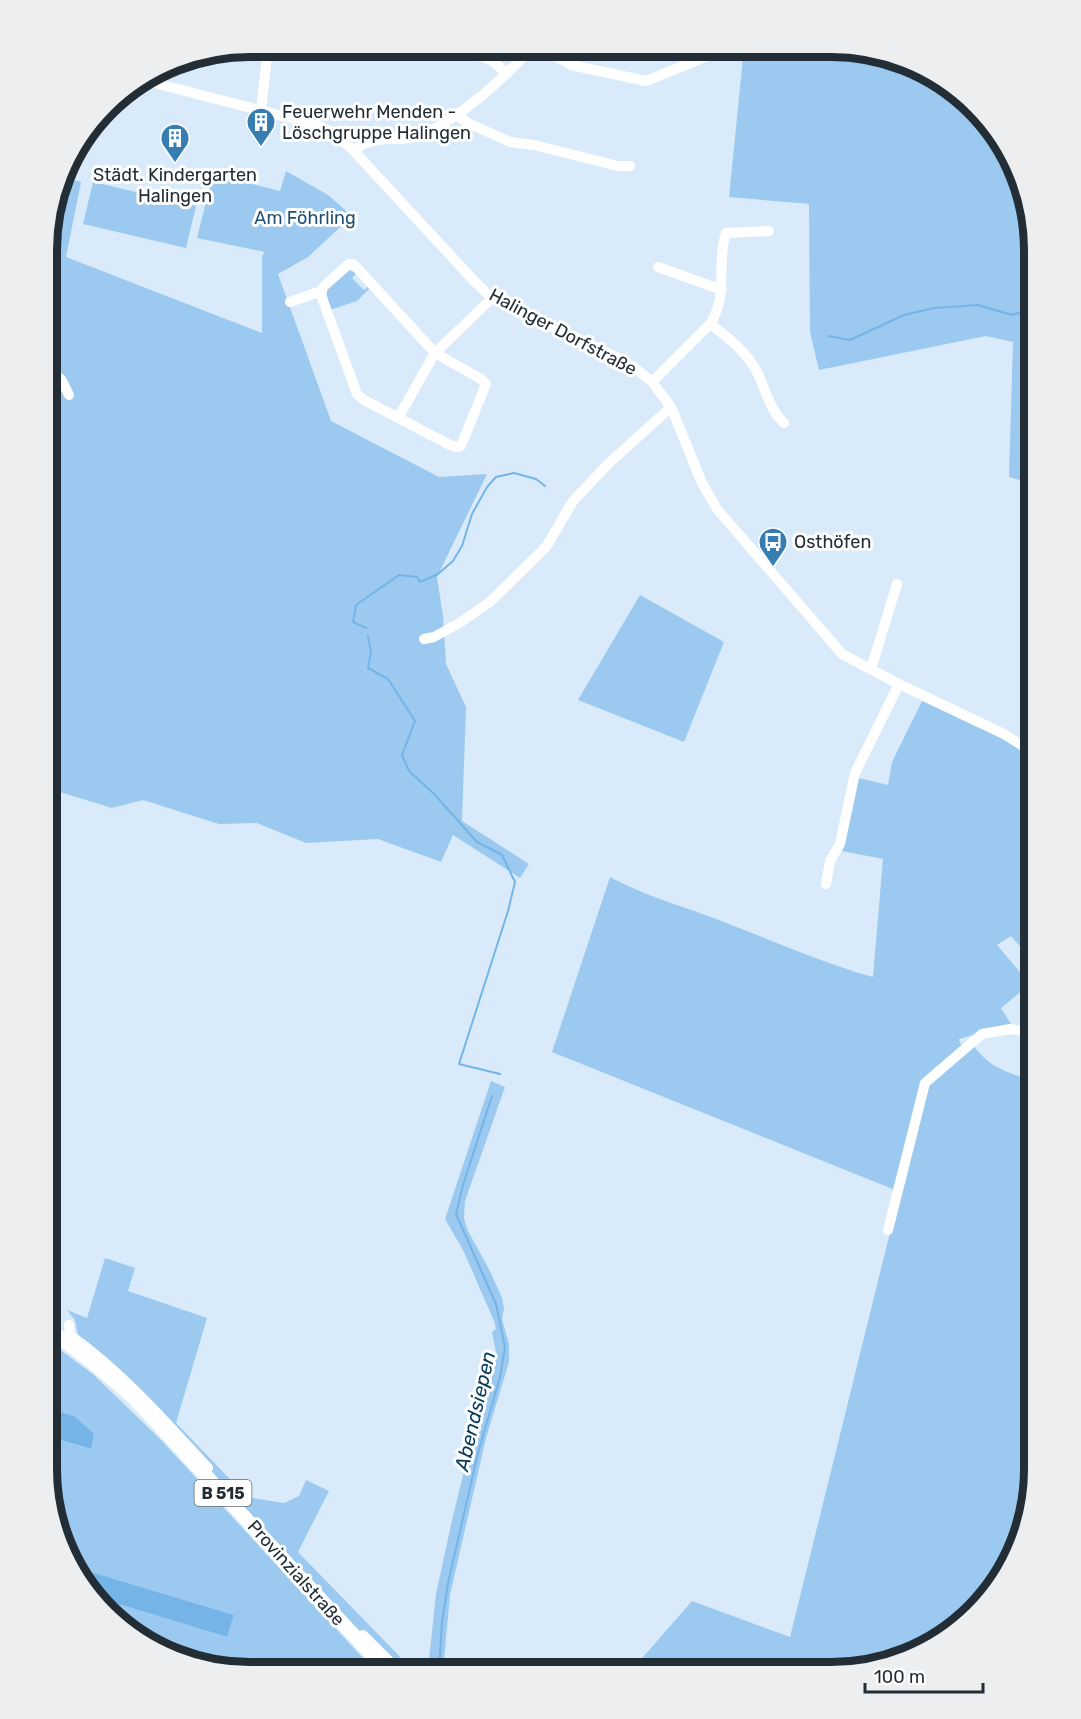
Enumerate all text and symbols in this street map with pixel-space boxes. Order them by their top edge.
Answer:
place label: Feuerwehr Menden - Löschgruppe Halingen [282,101,471,144]
building icon: Feuerwehr Menden - Löschgruppe Halingen [245,106,277,148]
building icon: Städt. Kindergarten Halingen [159,122,191,164]
place label: Städt. Kindergarten Halingen [93,164,257,207]
park label: Am Föhrling [254,207,356,229]
street label: Halinger Dorfstraße [485,284,641,380]
bus stop icon: Osthöfen [757,526,789,568]
place label: Osthöfen [794,531,871,553]
water label: Abendsiepen [449,1349,500,1474]
road number: B 515 [194,1480,252,1506]
street label: Provinzialstraße [243,1516,349,1630]
scale bar [865,1656,984,1694]
text: 100 m [874,1666,925,1688]

